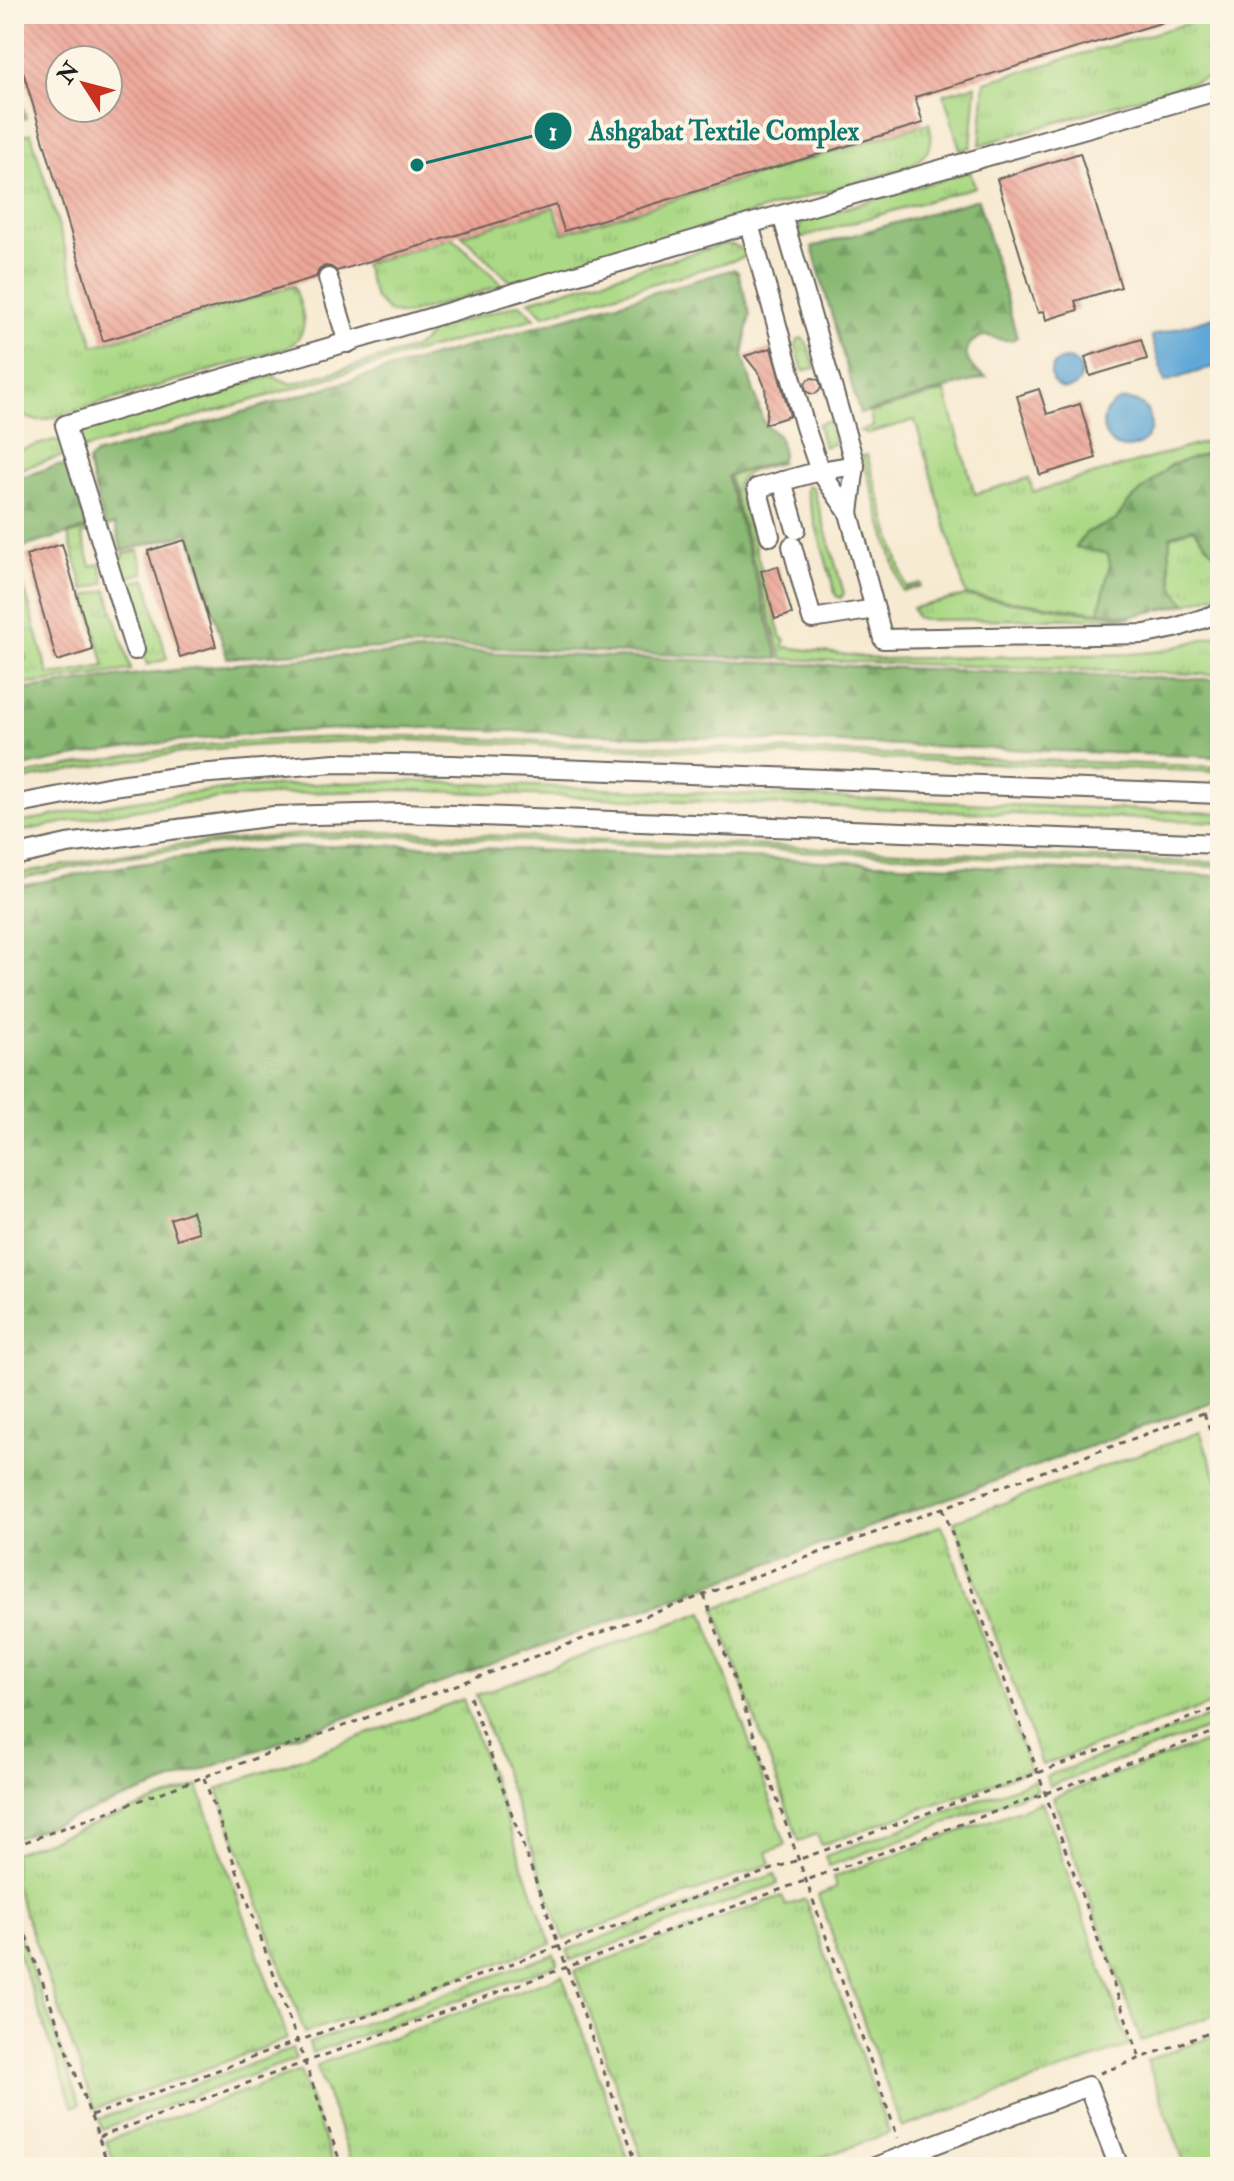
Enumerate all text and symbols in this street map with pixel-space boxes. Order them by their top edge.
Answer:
north arrow [44,44,124,124]
text: N [51,56,86,90]
callout: Ashgabat Textile Complex [533,106,875,156]
text: Ashgabat Textile Complex [588,116,859,149]
text: 1 [549,117,557,148]

